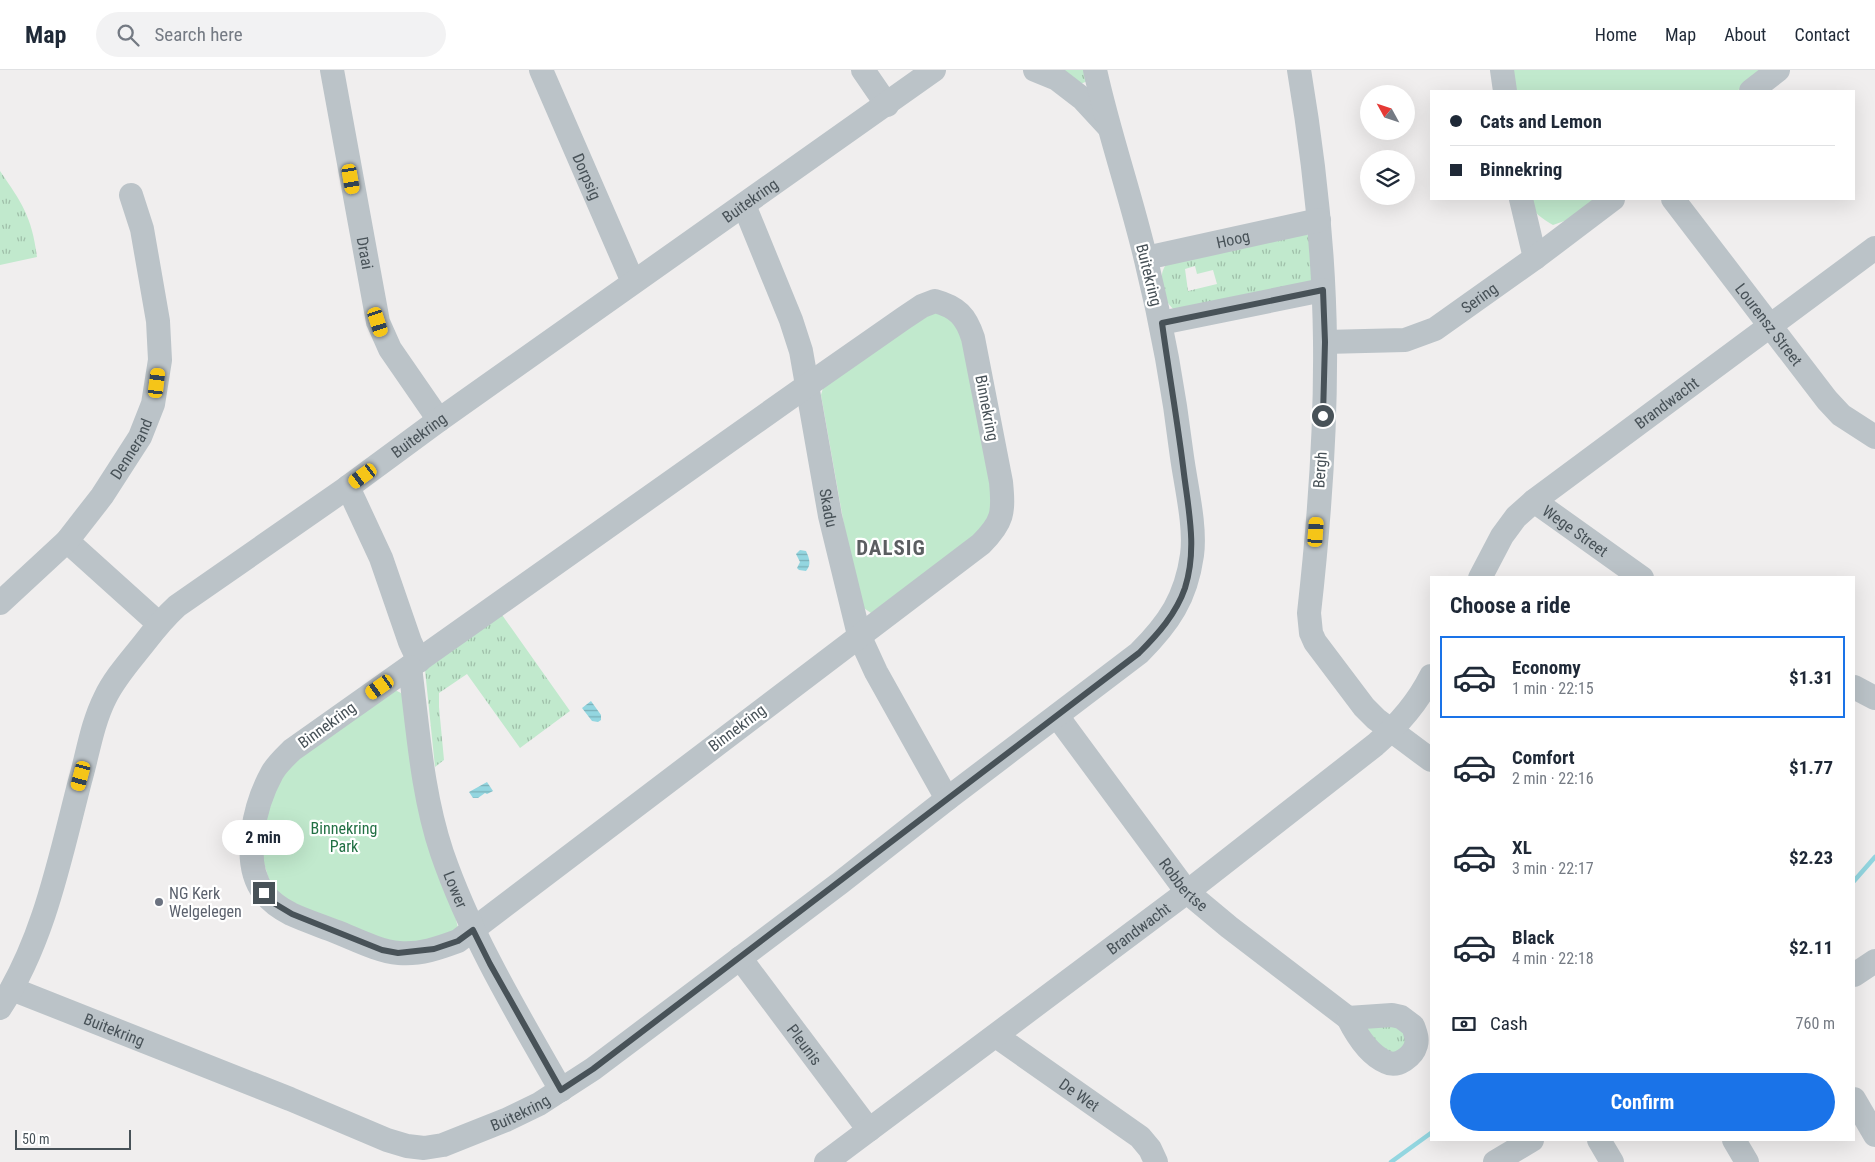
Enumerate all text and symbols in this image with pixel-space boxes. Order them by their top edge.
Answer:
search box [96,12,446,57]
text: Map [25,21,66,49]
icon: search [114,21,142,49]
text: Search here [154,23,243,46]
text: Home [1595,24,1637,45]
text: Map [1665,24,1696,45]
text: About [1724,24,1766,45]
text: Contact [1794,24,1850,45]
north arrow [1360,85,1415,140]
map controls [1360,85,1415,205]
text: Cats and Lemon [1480,110,1602,133]
street label: Dorpsig [569,150,606,203]
button: layers [1360,150,1415,205]
text: Binnekring [1480,158,1562,181]
car [341,163,360,195]
street label: Buitekring [718,174,781,226]
street label: Hoog [1214,226,1252,252]
street label: Draai [353,235,378,271]
street label: Buitekring [1132,242,1166,308]
street label: Sering [1457,278,1501,317]
street label: Lourensz Street [1731,279,1807,370]
car [366,305,389,339]
car [147,367,166,399]
street label: Binnekring [971,373,1003,443]
street label: Brandwacht [1631,373,1702,433]
route start [1312,405,1334,427]
street label: Buitekring [387,408,450,462]
street label: Dennerand [106,416,156,483]
street label: Bergh [1309,451,1331,489]
car [346,461,379,491]
street label: Skadu [816,487,842,529]
street label: Wege Street [1539,501,1612,561]
car [1307,517,1324,547]
district label: DALSIG [856,536,926,560]
text: Choose a ride [1450,593,1571,618]
icon: car [1452,655,1497,700]
text: Economy [1512,656,1581,679]
text: $1.31 [1789,666,1833,689]
car [363,672,396,702]
text: 1 min · 22:15 [1512,679,1594,698]
street label: Binnekring [294,698,360,752]
street label: Binnekring [705,700,769,756]
icon: car [1452,745,1497,790]
text: Comfort [1512,746,1575,769]
text: $1.77 [1789,756,1833,779]
car [69,760,92,792]
text: 2 min · 22:16 [1512,769,1594,788]
park label: Binnekring Park [311,819,377,856]
callout: 2 min [223,820,305,856]
text: 2 min [245,828,281,847]
icon: car [1452,835,1497,880]
text: XL [1512,836,1532,859]
text: $2.23 [1789,846,1833,869]
street label: Robbertse [1156,854,1212,915]
text: 3 min · 22:17 [1512,859,1594,878]
street label: Lower [440,868,472,911]
route end [253,882,275,904]
place label: NG Kerk Welgelegen [169,884,242,921]
marker: NG Kerk Welgelegen [153,896,165,908]
street label: Brandwacht [1103,898,1174,958]
icon: car [1452,925,1497,970]
text: Black [1512,926,1554,949]
text: $2.11 [1789,936,1833,959]
text: 4 min · 22:18 [1512,949,1594,968]
street label: Buitekring [81,1009,147,1050]
icon: cash [1450,1010,1478,1038]
text: Cash [1490,1012,1528,1035]
text: 760 m [1796,1014,1835,1033]
street label: Pleunis [783,1020,826,1069]
button: Confirm [1450,1073,1835,1131]
street label: De Wet [1056,1074,1103,1115]
street label: Buitekring [487,1090,553,1135]
scale bar [15,1127,131,1150]
text: 50 m [22,1131,50,1147]

